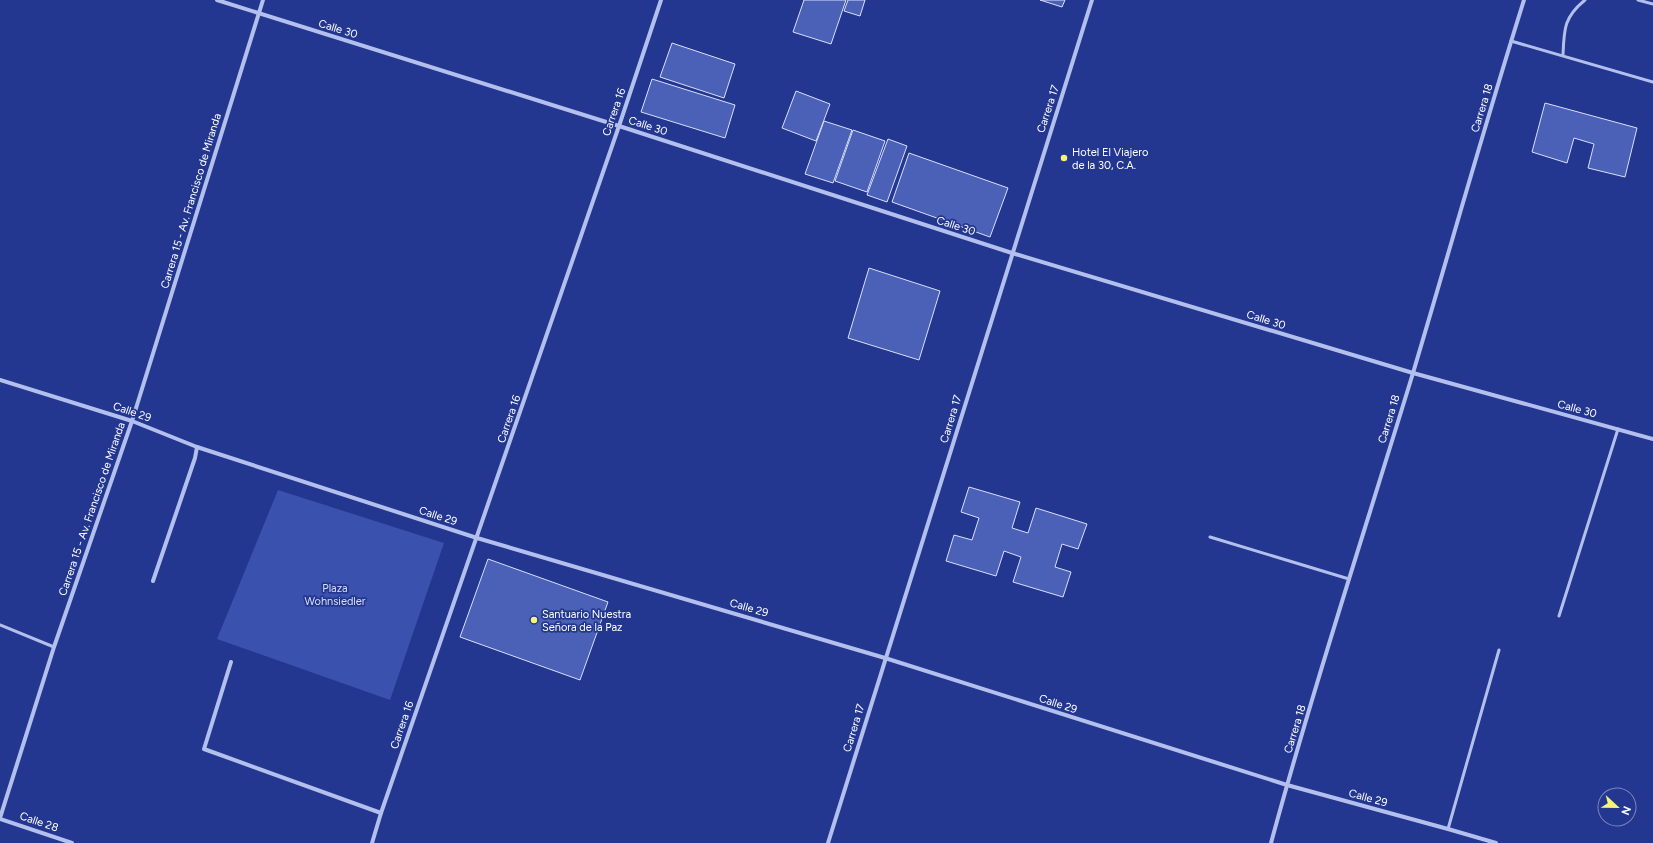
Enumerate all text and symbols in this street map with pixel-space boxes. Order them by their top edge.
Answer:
street label: Calle 30 [317,17,359,41]
street label: Carrera 18 [1468,82,1496,134]
street label: Carrera 17 [1034,83,1062,135]
street label: Carrera 16 [600,86,628,138]
street label: Carrera 15 - Av. Francisco de Miranda [158,112,224,290]
street label: Calle 30 [627,114,669,138]
place label: Hotel El Viajero de la 30, C.A. [1072,146,1148,172]
marker: Hotel El Viajero de la 30, C.A. [1059,153,1069,163]
street label: Calle 30 [935,214,977,238]
street label: Calle 30 [1245,308,1287,332]
street label: Carrera 16 [495,393,523,445]
street label: Carrera 17 [938,393,964,445]
street label: Carrera 18 [1375,393,1403,445]
street label: Calle 30 [1556,398,1598,420]
street label: Calle 29 [111,399,153,425]
street label: Carrera 15 - Av. Francisco de Miranda [56,421,128,597]
street label: Calle 29 [417,504,459,528]
park label: Plaza Wohnsiedler [304,582,366,608]
street label: Calle 29 [728,596,770,620]
place label: Santuario Nuestra Señora de la Paz [542,608,631,634]
marker: Santuario Nuestra Señora de la Paz [529,615,539,625]
street label: Calle 29 [1037,692,1079,716]
street label: Carrera 16 [388,699,416,751]
street label: Carrera 17 [841,702,867,754]
street label: Carrera 18 [1281,703,1309,755]
street label: Calle 29 [1347,787,1389,809]
north arrow [1597,787,1637,827]
text: N [1618,804,1633,817]
street label: Calle 28 [18,809,60,835]

